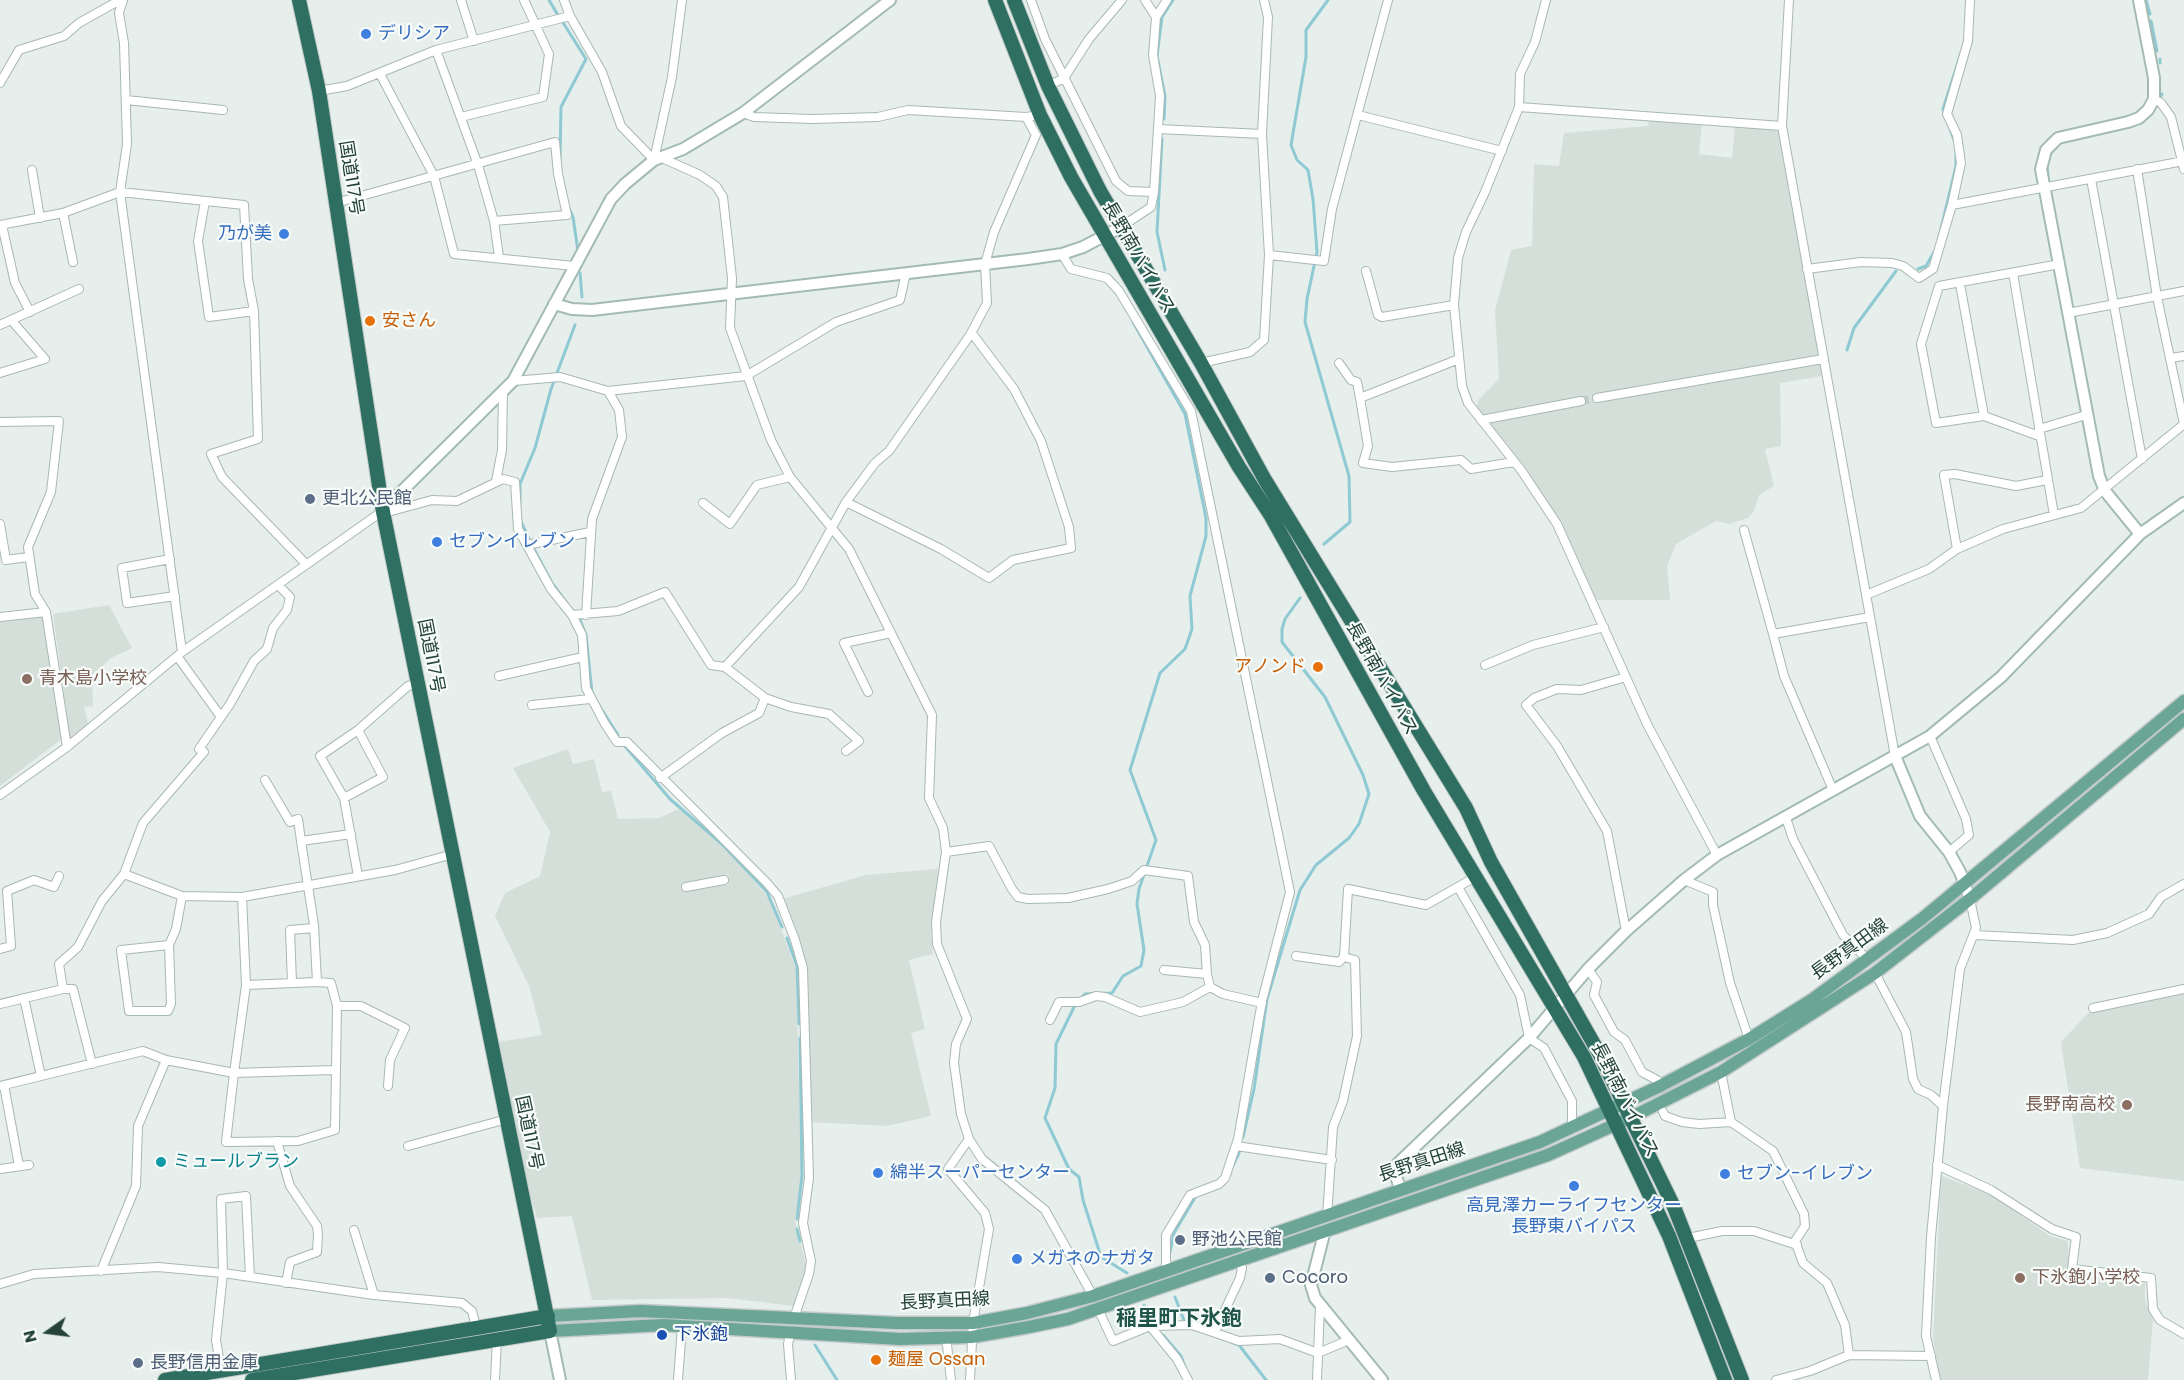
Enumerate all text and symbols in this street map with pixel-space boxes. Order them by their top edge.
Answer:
place label: デリシア [378,23,450,45]
marker: デリシア [359,27,373,41]
street label: 国道117号 [333,139,367,217]
street label: 長野南バイパス [1097,198,1179,318]
place label: 乃が美 [218,223,272,245]
marker: 乃が美 [277,227,291,241]
place label: 安さん [382,310,436,332]
marker: 安さん [363,314,377,328]
place label: 更北公民館 [322,488,412,510]
marker: 更北公民館 [303,492,317,506]
place label: セブンイレブン [449,531,575,553]
marker: セブンイレブン [430,535,444,549]
street label: 国道117号 [412,617,448,695]
street label: 長野南バイパス [1341,619,1421,739]
place label: アノンド [1234,656,1306,678]
marker: アノンド [1311,660,1325,674]
place label: 青木島小学校 [39,668,147,690]
marker: 青木島小学校 [20,672,34,686]
street label: 長野真田線 [1807,915,1893,985]
street label: 長野南バイパス [1586,1039,1662,1161]
street label: 国道117号 [510,1094,546,1172]
place label: 長野南高校 [2025,1094,2115,1116]
marker: 長野南高校 [2120,1098,2134,1112]
street label: 長野真田線 [1376,1139,1468,1187]
place label: ミュールブラン [173,1151,299,1173]
marker: ミュールブラン [154,1155,168,1169]
place label: 綿半スーパーセンター [890,1162,1070,1184]
place label: セブン-イレブン [1737,1163,1873,1185]
marker: 綿半スーパーセンター [871,1166,885,1180]
marker: セブン-イレブン [1718,1167,1732,1181]
marker: 高見澤カーライフセンター 長野東バイパス [1567,1179,1581,1193]
place label: 高見澤カーライフセンター 長野東バイパス [1466,1195,1682,1238]
place label: 野池公民館 [1192,1229,1282,1251]
marker: 野池公民館 [1173,1233,1187,1247]
place label: メガネのナガタ [1029,1248,1155,1270]
marker: メガネのナガタ [1010,1252,1024,1266]
place label: Cocoro [1282,1267,1348,1289]
place label: 下氷鉋小学校 [2032,1267,2140,1289]
marker: Cocoro [1263,1271,1277,1285]
marker: 下氷鉋小学校 [2013,1271,2027,1285]
street label: 長野真田線 [899,1289,991,1315]
north arrow [18,1302,78,1362]
district label: 稲里町下氷鉋 [1116,1307,1242,1333]
place label: 下氷鉋 [674,1324,728,1346]
text: N [17,1328,43,1345]
marker: 下氷鉋 [655,1328,669,1342]
place label: 麺屋 Ossan [888,1349,985,1371]
place label: 長野信用金庫 [150,1352,258,1374]
marker: 麺屋 Ossan [869,1353,883,1367]
marker: 長野信用金庫 [131,1356,145,1370]

